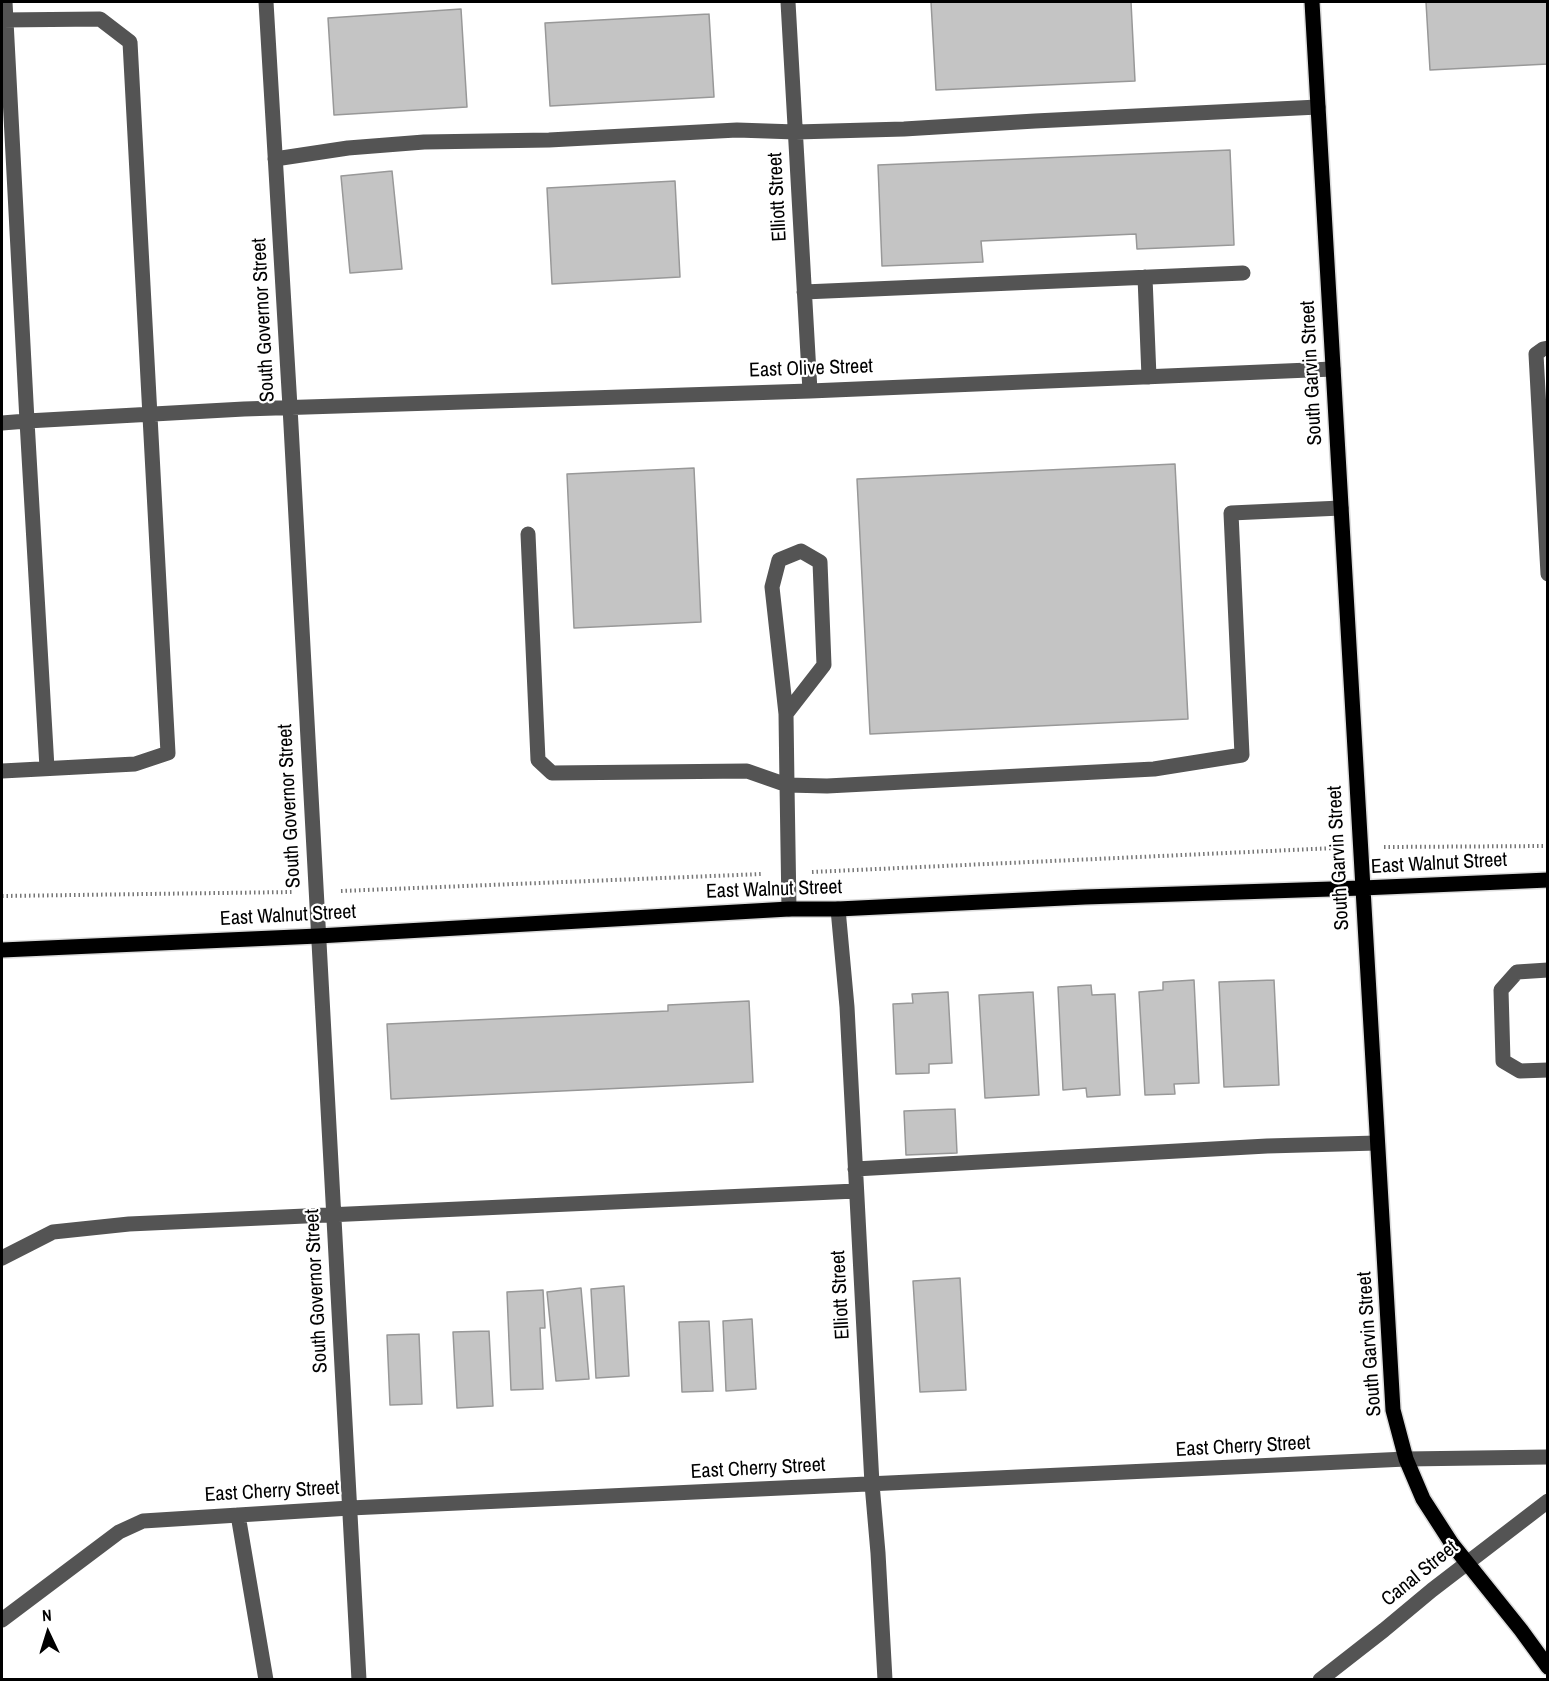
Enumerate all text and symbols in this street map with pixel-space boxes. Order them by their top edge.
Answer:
street label: Elliott Street [764,152,792,242]
street label: South Governor Street [248,237,280,403]
street label: South Garvin Street [1296,300,1328,446]
street label: East Olive Street [749,355,873,383]
street label: South Governor Street [274,723,306,889]
street label: South Garvin Street [1323,785,1355,931]
street label: East Walnut Street [1370,848,1508,880]
street label: East Walnut Street [706,876,842,904]
street label: East Walnut Street [219,900,357,932]
street label: South Governor Street [301,1208,333,1374]
street label: Elliott Street [827,1250,855,1340]
street label: South Garvin Street [1353,1271,1387,1417]
street label: East Cherry Street [1175,1431,1311,1463]
street label: East Cherry Street [690,1453,826,1485]
street label: East Cherry Street [204,1476,340,1508]
street label: Canal Street [1377,1536,1463,1612]
north arrow [18,1603,78,1663]
text: N [41,1604,52,1626]

